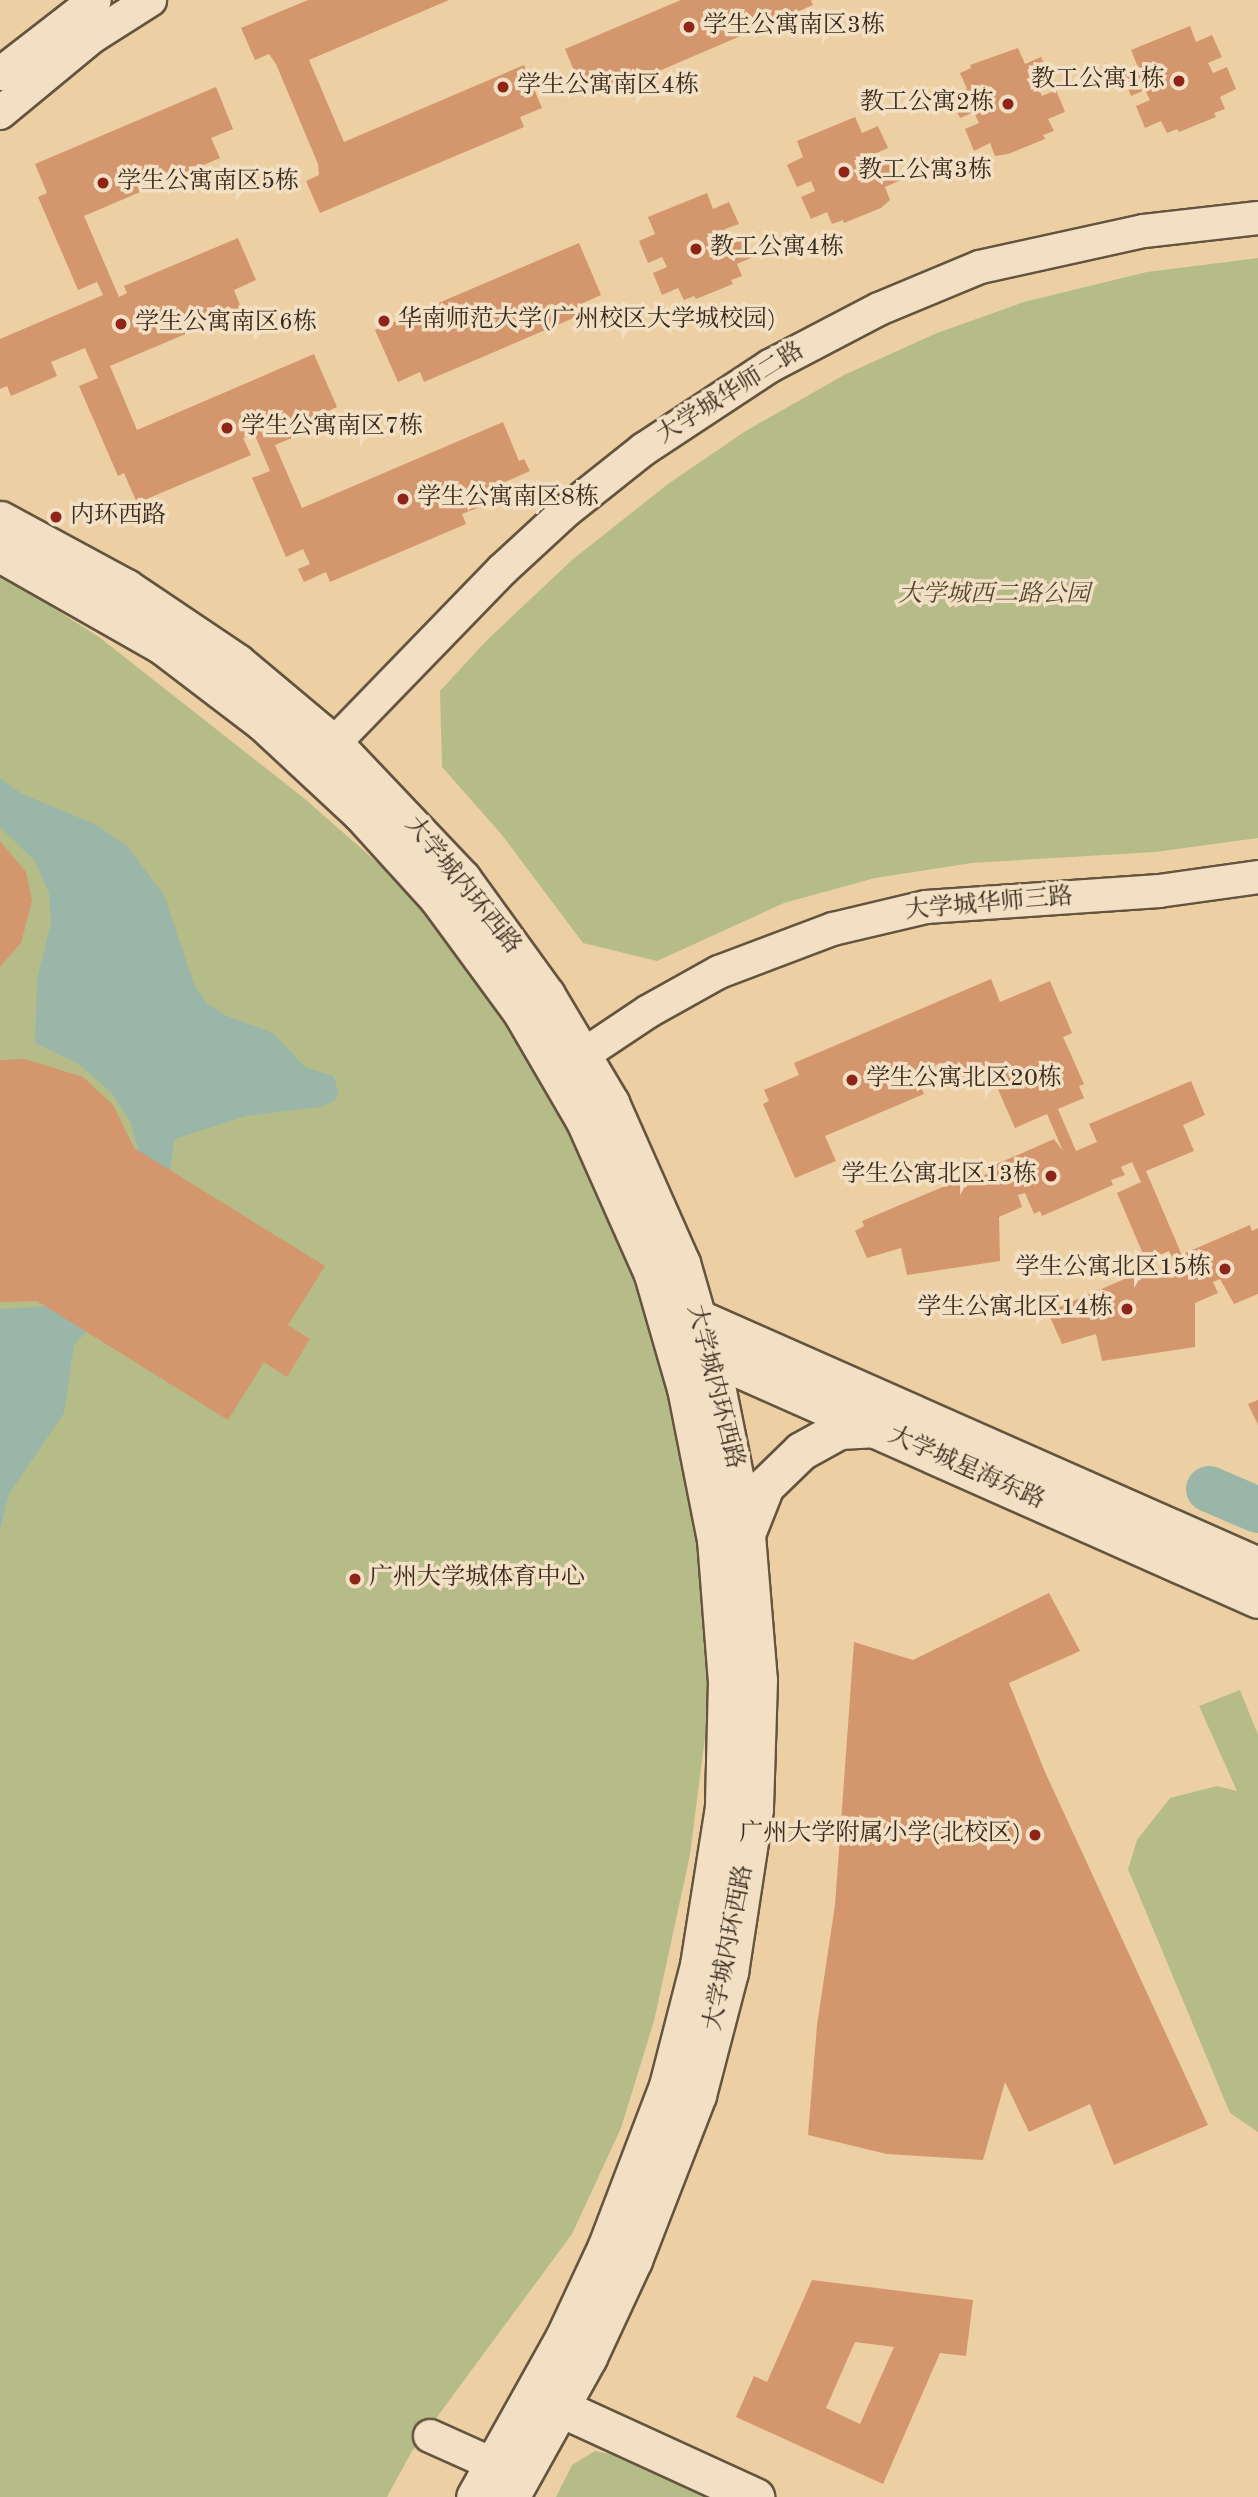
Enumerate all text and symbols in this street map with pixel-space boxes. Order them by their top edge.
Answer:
place label: 学生公寓南区3栋 [703,13,885,41]
marker: 学生公寓南区3栋 [681,19,697,35]
place label: 教工公寓1栋 [1031,67,1165,95]
place label: 学生公寓南区4栋 [517,73,699,101]
marker: 教工公寓1栋 [1171,73,1187,89]
marker: 学生公寓南区4栋 [495,79,511,95]
place label: 教工公寓2栋 [860,90,994,118]
marker: 教工公寓2栋 [1000,96,1016,112]
place label: 教工公寓3栋 [858,158,992,186]
marker: 教工公寓3栋 [836,164,852,180]
place label: 学生公寓南区5栋 [117,169,299,197]
marker: 学生公寓南区5栋 [95,175,111,191]
place label: 教工公寓4栋 [710,235,844,263]
marker: 教工公寓4栋 [688,241,704,257]
place label: 华南师范大学(广州校区大学城校园) [398,307,776,335]
place label: 学生公寓南区6栋 [135,310,317,338]
marker: 华南师范大学(广州校区大学城校园) [376,313,392,329]
marker: 学生公寓南区6栋 [113,316,129,332]
street label: 大学城华师二路 [652,337,810,451]
place label: 学生公寓南区7栋 [241,414,423,442]
marker: 学生公寓南区7栋 [219,420,235,436]
place label: 学生公寓南区8栋 [417,485,599,513]
marker: 学生公寓南区8栋 [395,491,411,507]
place label: 内环西路 [70,503,166,531]
marker: 内环西路 [48,509,64,525]
park label: 大学城西二路公园 [898,582,1090,610]
street label: 大学城内环西路 [398,812,526,960]
street label: 大学城华师三路 [904,883,1074,927]
place label: 学生公寓北区20栋 [866,1066,1062,1094]
marker: 学生公寓北区20栋 [844,1072,860,1088]
place label: 学生公寓北区13栋 [841,1162,1037,1190]
marker: 学生公寓北区13栋 [1043,1168,1059,1184]
place label: 学生公寓北区15栋 [1015,1255,1211,1283]
marker: 学生公寓北区15栋 [1217,1261,1233,1277]
place label: 学生公寓北区14栋 [917,1295,1113,1323]
marker: 学生公寓北区14栋 [1119,1301,1135,1317]
street label: 大学城内环西路 [680,1302,748,1472]
street label: 大学城星海东路 [883,1422,1049,1516]
place label: 广州大学城体育中心 [369,1565,585,1593]
marker: 广州大学城体育中心 [347,1571,363,1587]
place label: 广州大学附属小学(北校区) [739,1821,1021,1849]
marker: 广州大学附属小学(北校区) [1027,1827,1043,1843]
street label: 大学城内环西路 [700,1863,760,2033]

